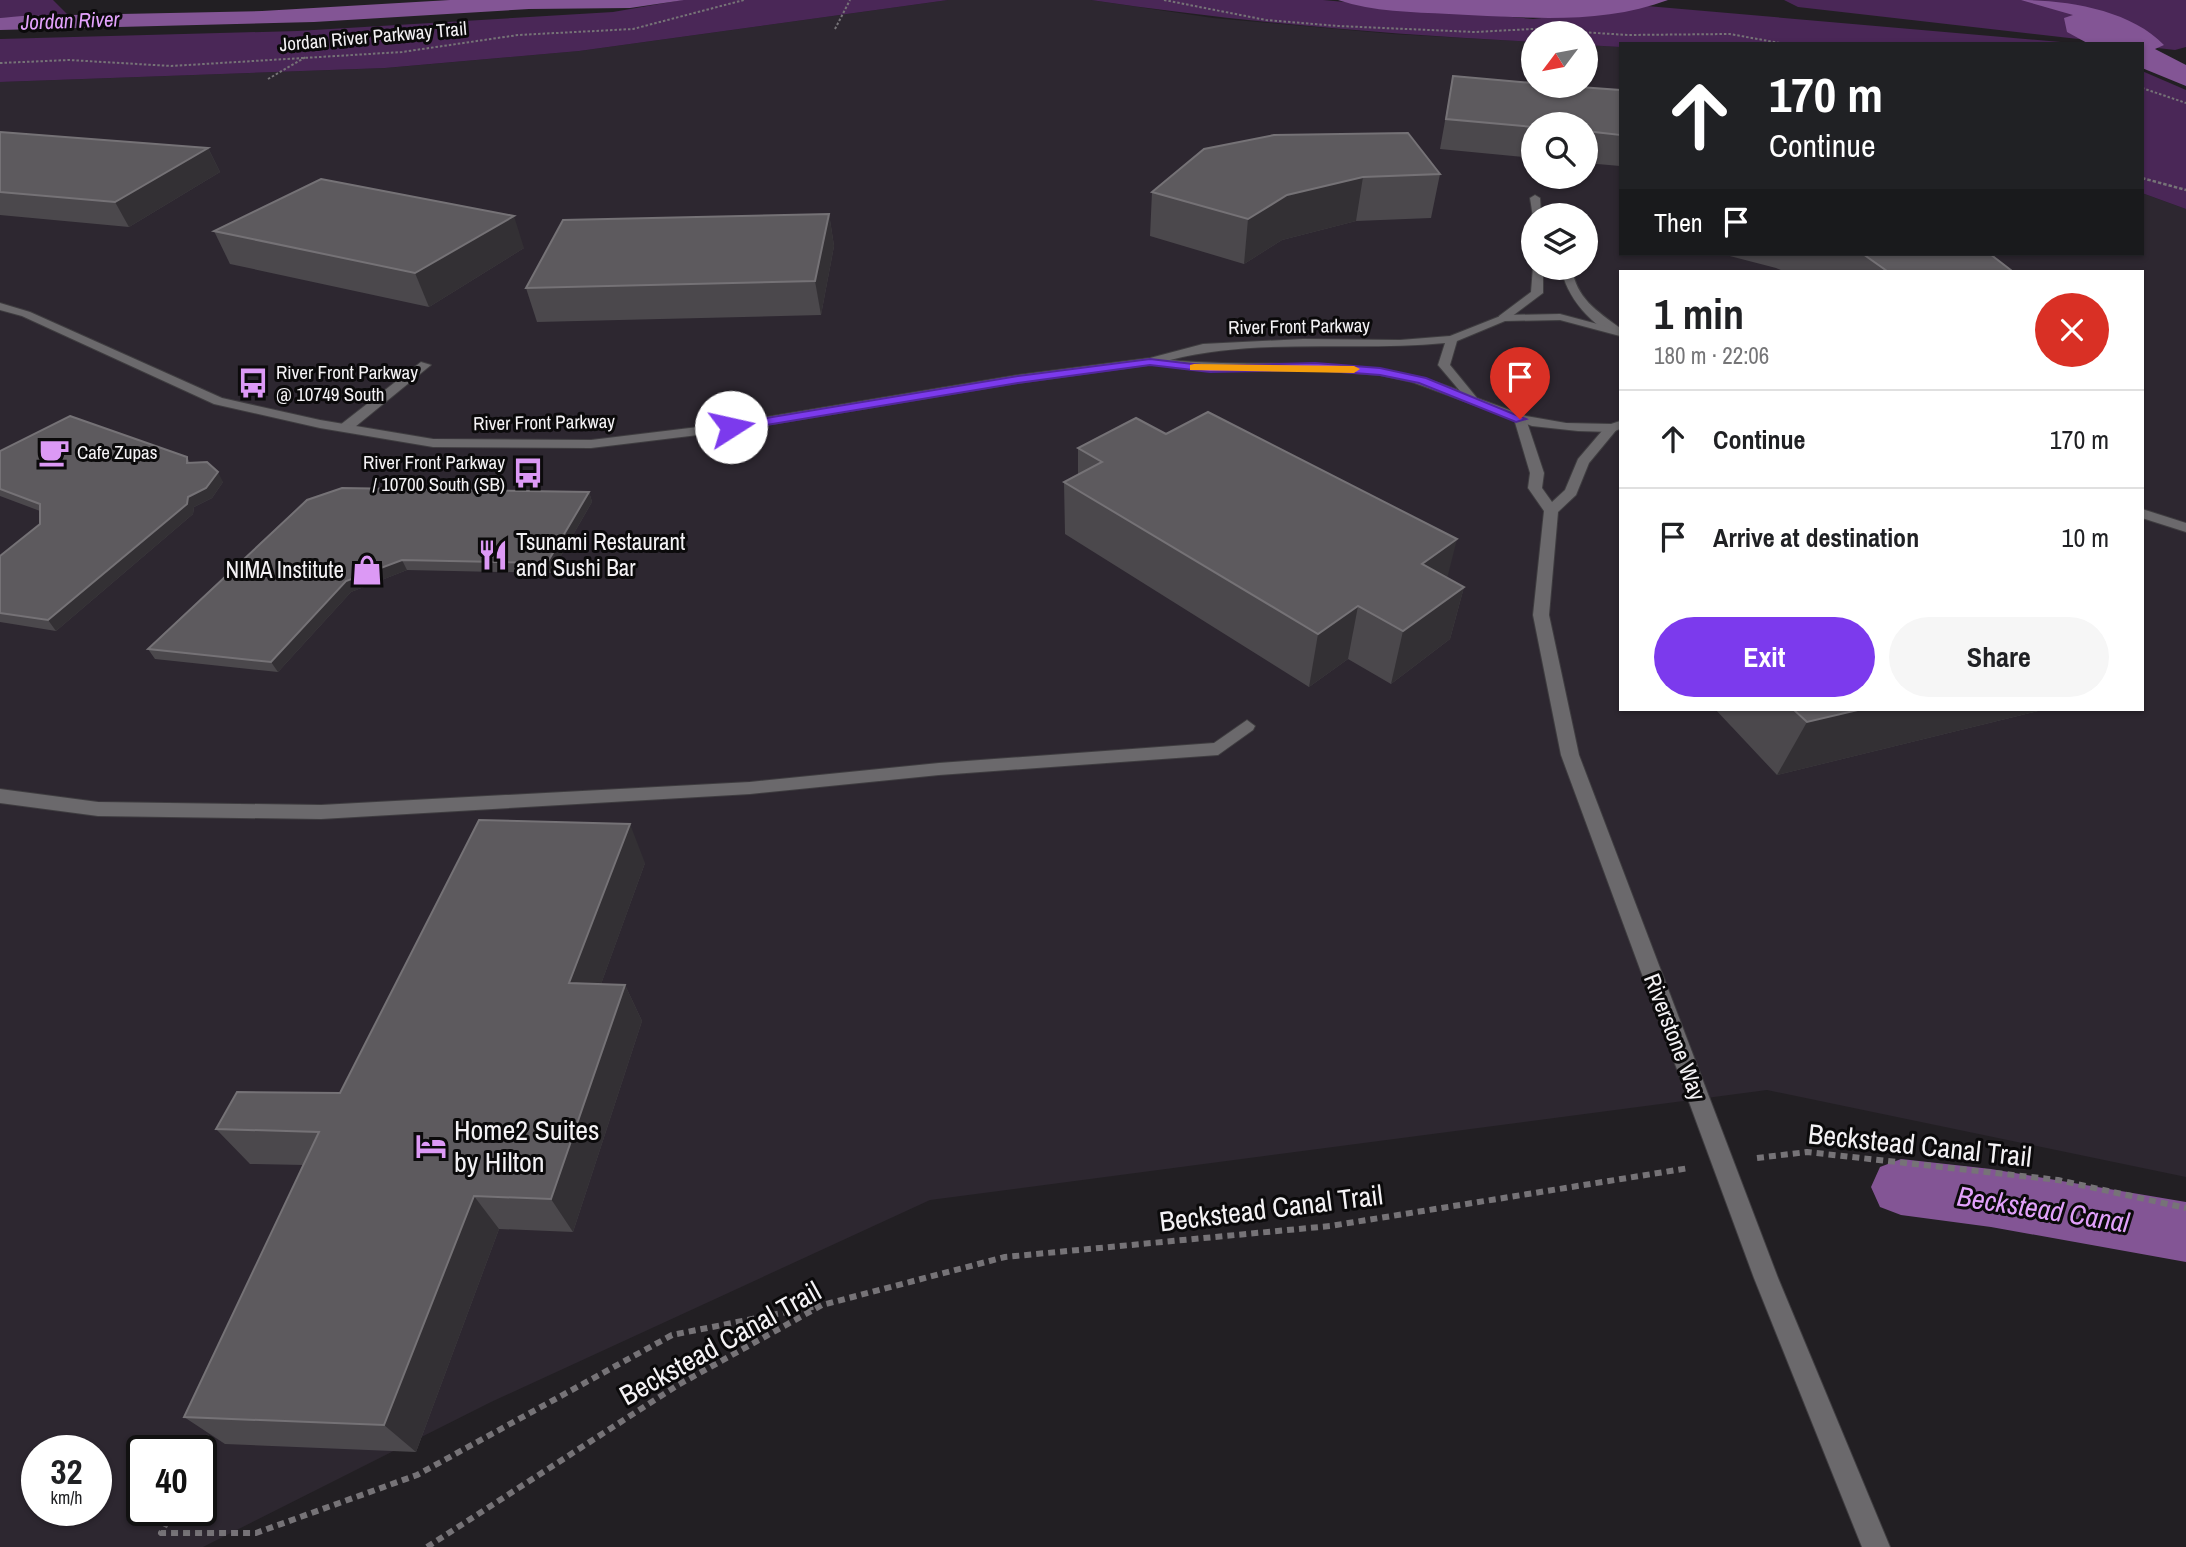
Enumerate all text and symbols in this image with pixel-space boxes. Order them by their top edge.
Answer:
water label: Jordan River [19,4,121,37]
street label: Jordan River Parkway Trail [278,15,468,57]
north arrow [1521,21,1598,98]
map controls [1521,21,1598,280]
text: 170 m [1769,61,1883,127]
icon: ahead [1654,70,1745,161]
button: search [1521,112,1598,189]
text: Continue [1769,124,1876,167]
button: layers [1521,203,1598,280]
icon: arrive [1717,203,1755,241]
text: Then [1654,205,1703,240]
text: 1 min [1654,286,1744,342]
button: close [2035,293,2109,367]
street label: River Front Parkway [1228,312,1370,340]
text: 180 m · 22:06 [1654,340,1769,371]
pin [1490,347,1550,419]
icon: arrive [1501,358,1539,396]
place label: River Front Parkway @ 10749 South [276,359,418,407]
bus stop icon: River Front Parkway @ 10749 South [236,366,270,400]
position arrow [694,390,768,464]
street label: River Front Parkway [473,408,615,436]
icon: ahead [1654,420,1692,458]
text: Continue [1713,422,1805,457]
text: 170 m [2050,422,2109,457]
cafe icon: Cafe Zupas [37,435,71,469]
place label: Cafe Zupas [77,439,158,465]
place label: River Front Parkway / 10700 South (SB) [363,449,505,497]
bus stop icon: River Front Parkway / 10700 South (SB) [511,456,545,490]
icon: arrive [1654,518,1692,556]
text: Arrive at destination [1713,520,1919,555]
text: 10 m [2062,520,2109,555]
place label: Tsunami Restaurant and Sushi Bar [516,526,685,583]
restaurant icon: Tsunami Restaurant and Sushi Bar [476,538,510,572]
shop icon: NIMA Institute [350,553,384,587]
place label: NIMA Institute [226,554,344,585]
button: Exit [1654,617,1875,697]
button: Share [1889,617,2109,697]
street label: Riverstone Way [1637,969,1714,1105]
place label: Home2 Suites by Hilton [454,1111,600,1181]
street label: Beckstead Canal Trail [1806,1114,2034,1176]
hotel icon: Home2 Suites by Hilton [414,1129,448,1163]
street label: Beckstead Canal Trail [1157,1175,1385,1241]
water label: Beckstead Canal [1954,1177,2133,1241]
street label: Beckstead Canal Trail [613,1272,827,1414]
speed limit sign: 40 [126,1435,217,1526]
text: 32 [51,1448,82,1495]
text: km/h [51,1485,83,1510]

